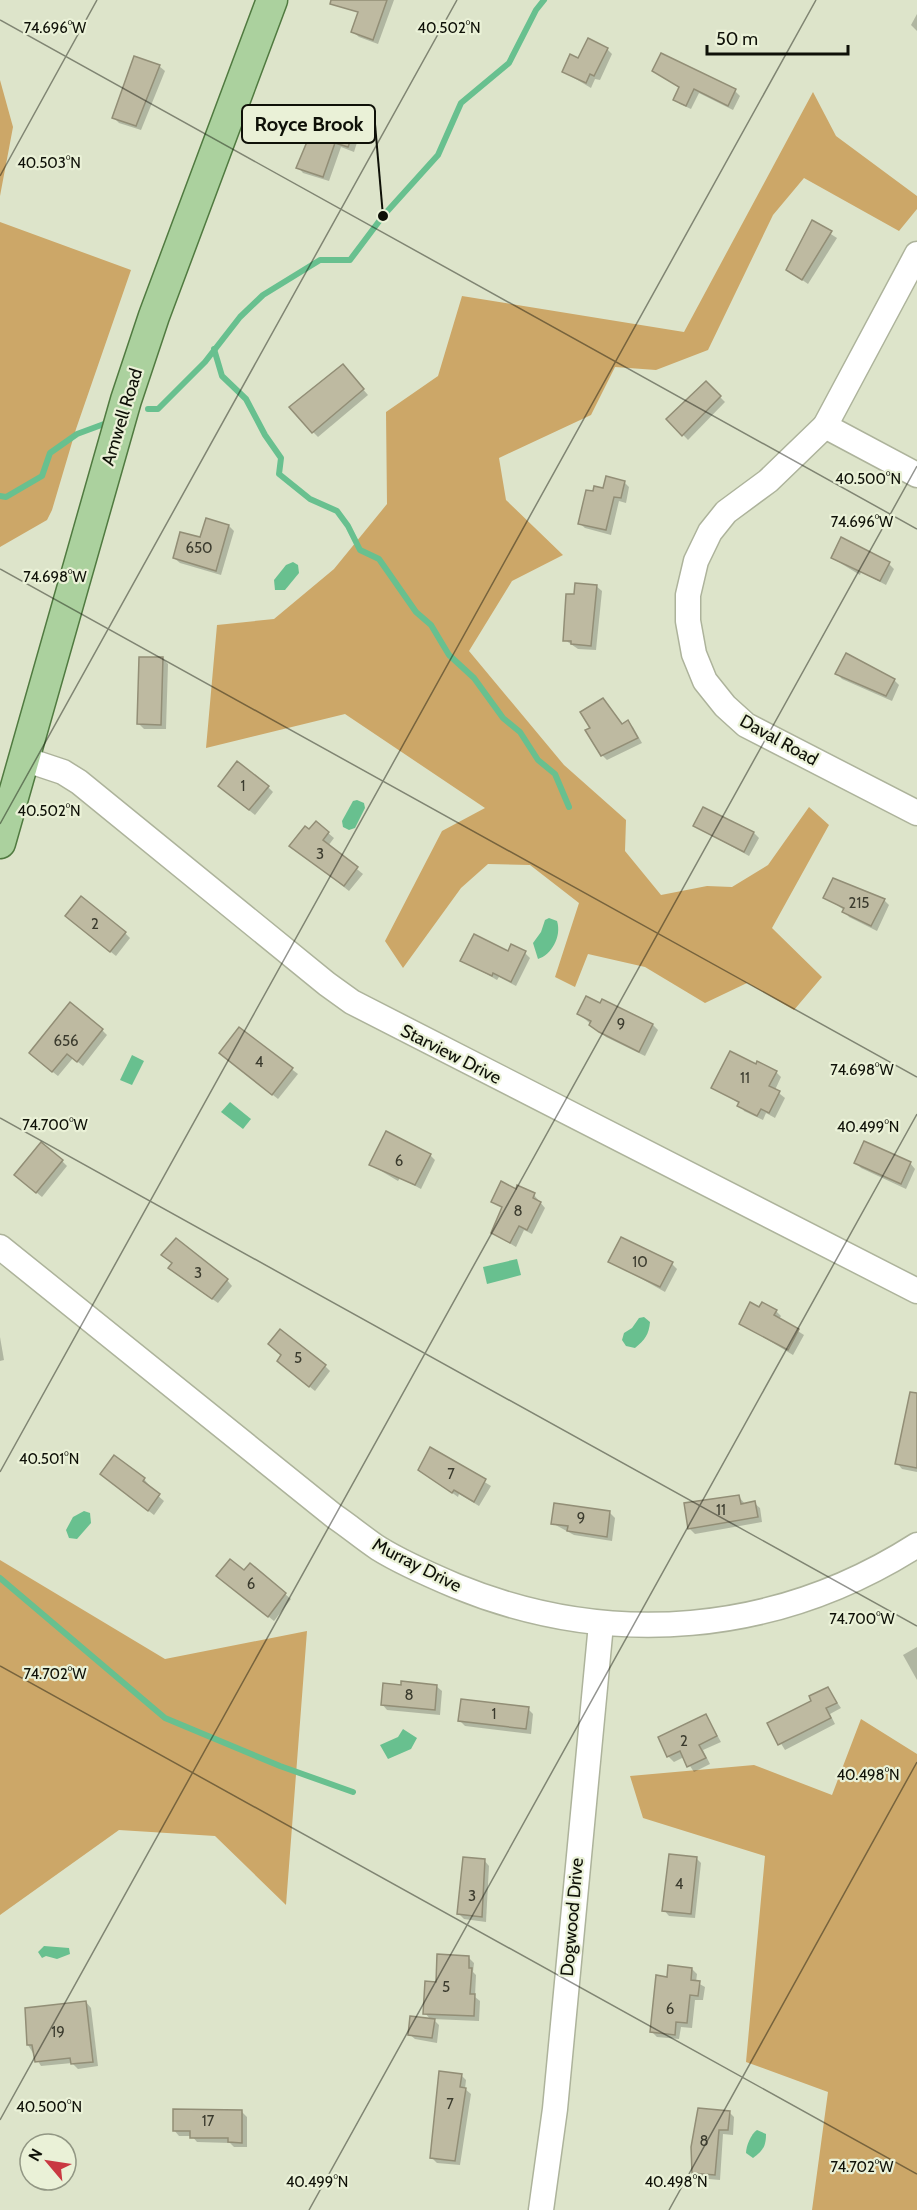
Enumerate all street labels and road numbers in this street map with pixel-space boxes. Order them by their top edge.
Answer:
street label: Amwell Road [97,366,147,468]
street label: Daval Road [736,710,822,770]
street label: Starview Drive [397,1019,505,1089]
street label: Murray Drive [369,1533,465,1597]
street label: Dogwood Drive [556,1857,588,1977]

